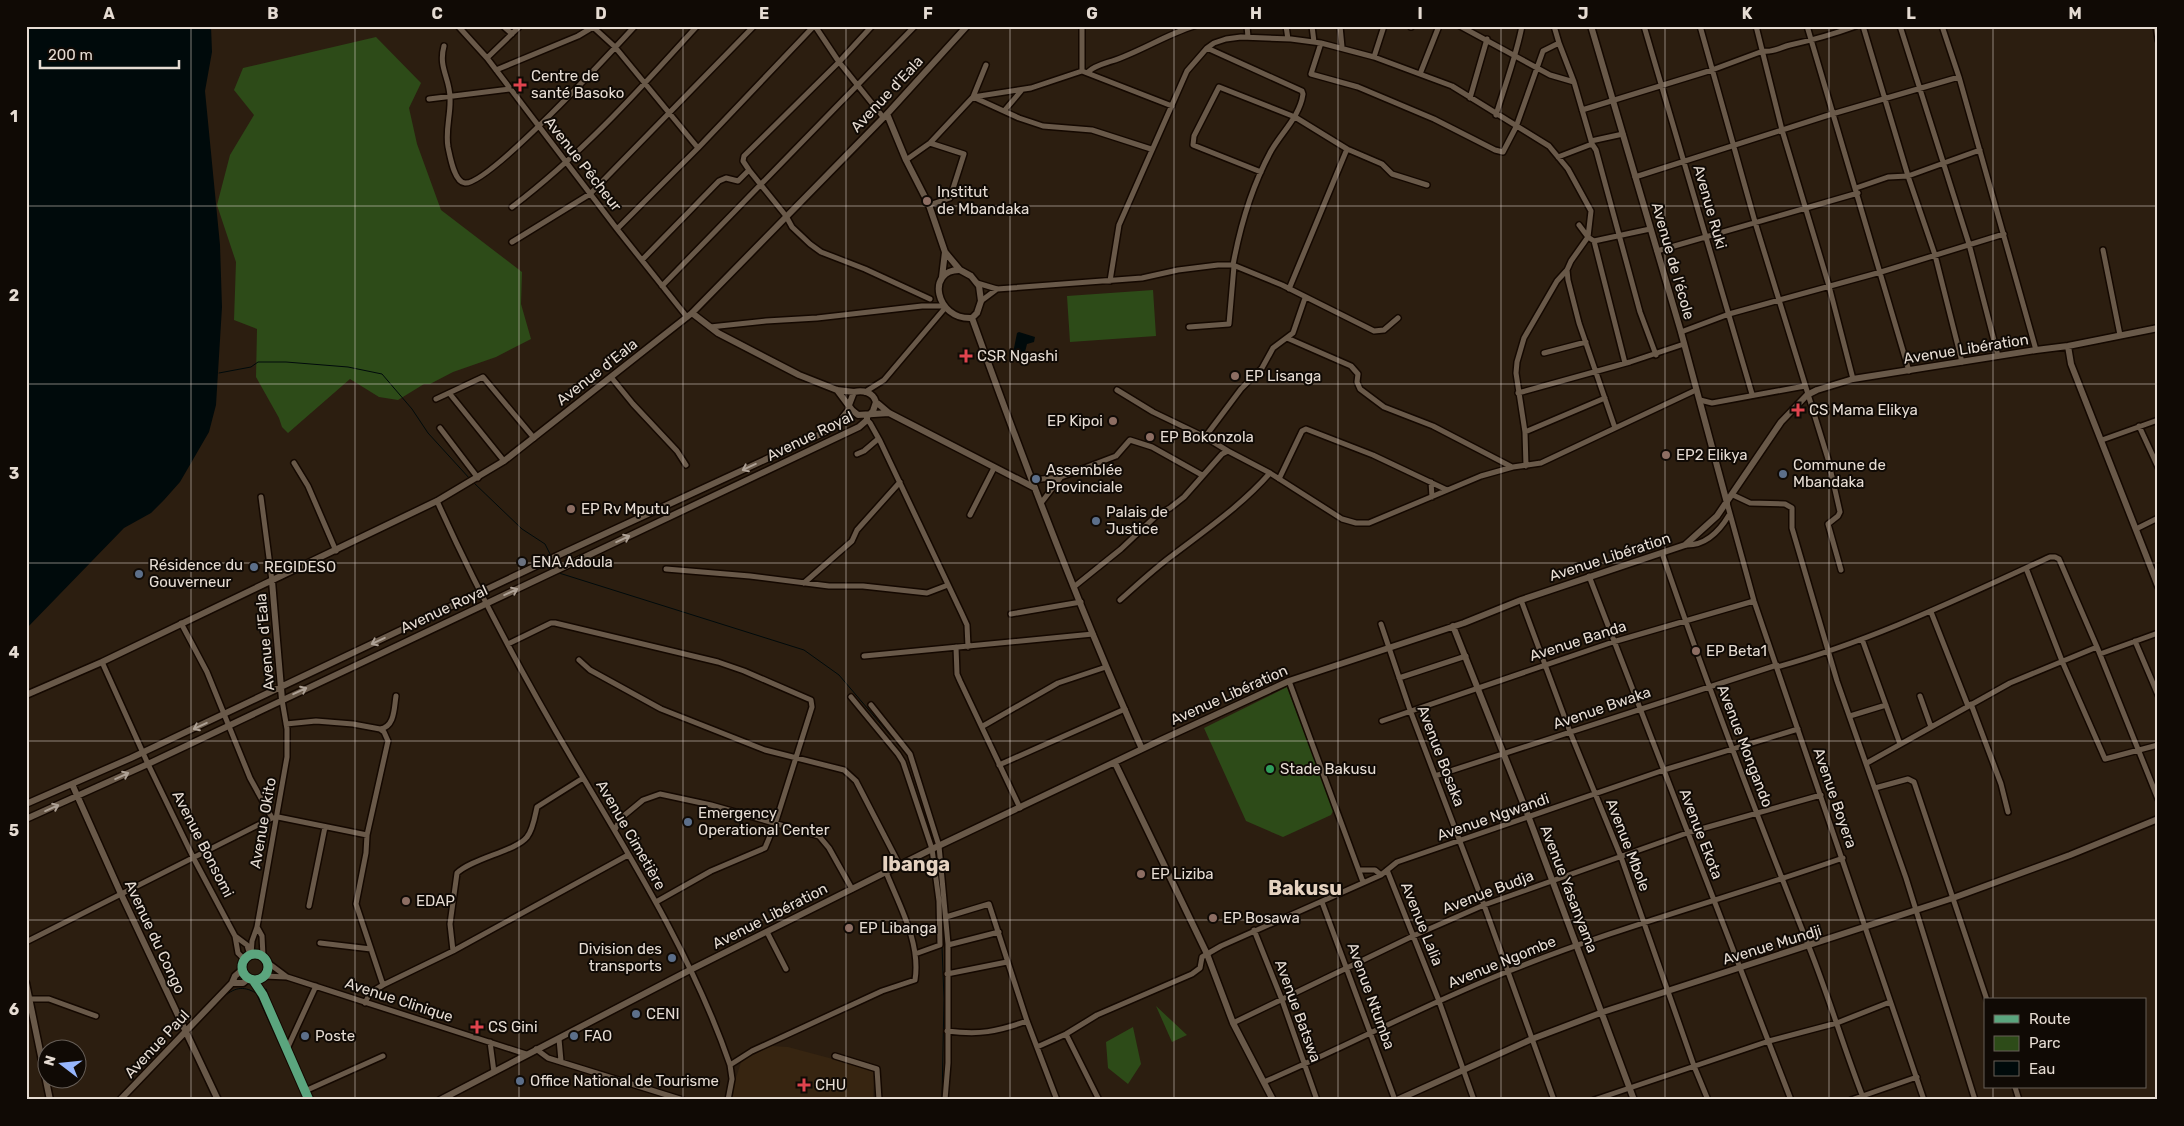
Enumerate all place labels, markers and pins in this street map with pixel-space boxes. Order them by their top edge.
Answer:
place label: Centre de santé Basoko [531,67,624,102]
marker: Centre de santé Basoko [513,78,527,92]
place label: Institut de Mbandaka [937,183,1029,218]
marker: Institut de Mbandaka [921,195,933,207]
place label: CSR Ngashi [977,347,1058,365]
marker: CSR Ngashi [959,349,973,363]
place label: EP Lisanga [1245,367,1321,385]
marker: EP Lisanga [1229,370,1241,382]
place label: CS Mama Elikya [1809,401,1918,419]
marker: CS Mama Elikya [1791,403,1805,417]
place label: EP Kipoi [1047,412,1103,430]
marker: EP Kipoi [1107,415,1119,427]
place label: EP Bokonzola [1160,428,1254,446]
marker: EP Bokonzola [1144,431,1156,443]
place label: EP2 Elikya [1676,446,1748,464]
marker: EP2 Elikya [1660,449,1672,461]
place label: Commune de Mbandaka [1793,456,1886,491]
place label: Assemblée Provinciale [1046,461,1123,496]
marker: Commune de Mbandaka [1777,468,1789,480]
marker: Assemblée Provinciale [1030,473,1042,485]
place label: EP Rv Mputu [581,500,669,518]
marker: EP Rv Mputu [565,503,577,515]
place label: Palais de Justice [1106,503,1168,538]
marker: Palais de Justice [1090,515,1102,527]
place label: ENA Adoula [532,553,613,571]
place label: Résidence du Gouverneur [149,556,243,591]
marker: ENA Adoula [516,556,528,568]
place label: REGIDESO [264,558,336,576]
marker: REGIDESO [248,561,260,573]
marker: Résidence du Gouverneur [133,568,145,580]
place label: EP Beta1 [1706,642,1767,660]
marker: EP Beta1 [1690,645,1702,657]
place label: Stade Bakusu [1280,760,1376,778]
marker: Stade Bakusu [1264,763,1276,775]
place label: Emergency Operational Center [698,804,830,839]
marker: Emergency Operational Center [682,816,694,828]
place label: EP Liziba [1151,865,1214,883]
marker: EP Liziba [1135,868,1147,880]
place label: EDAP [416,892,455,910]
marker: EDAP [400,895,412,907]
place label: EP Bosawa [1223,909,1300,927]
marker: EP Bosawa [1207,912,1219,924]
place label: EP Libanga [859,919,937,937]
marker: EP Libanga [843,922,855,934]
place label: Division des transports [578,940,662,975]
marker: Division des transports [666,952,678,964]
place label: CENI [646,1005,680,1023]
marker: CENI [630,1008,642,1020]
place label: CS Gini [488,1018,538,1036]
marker: CS Gini [470,1020,484,1034]
place label: Poste [315,1027,355,1045]
place label: FAO [584,1027,612,1045]
marker: Poste [299,1030,311,1042]
marker: FAO [568,1030,580,1042]
place label: Office National de Tourisme [530,1072,719,1090]
marker: Office National de Tourisme [514,1075,526,1087]
place label: CHU [815,1076,846,1094]
marker: CHU [797,1078,811,1092]

